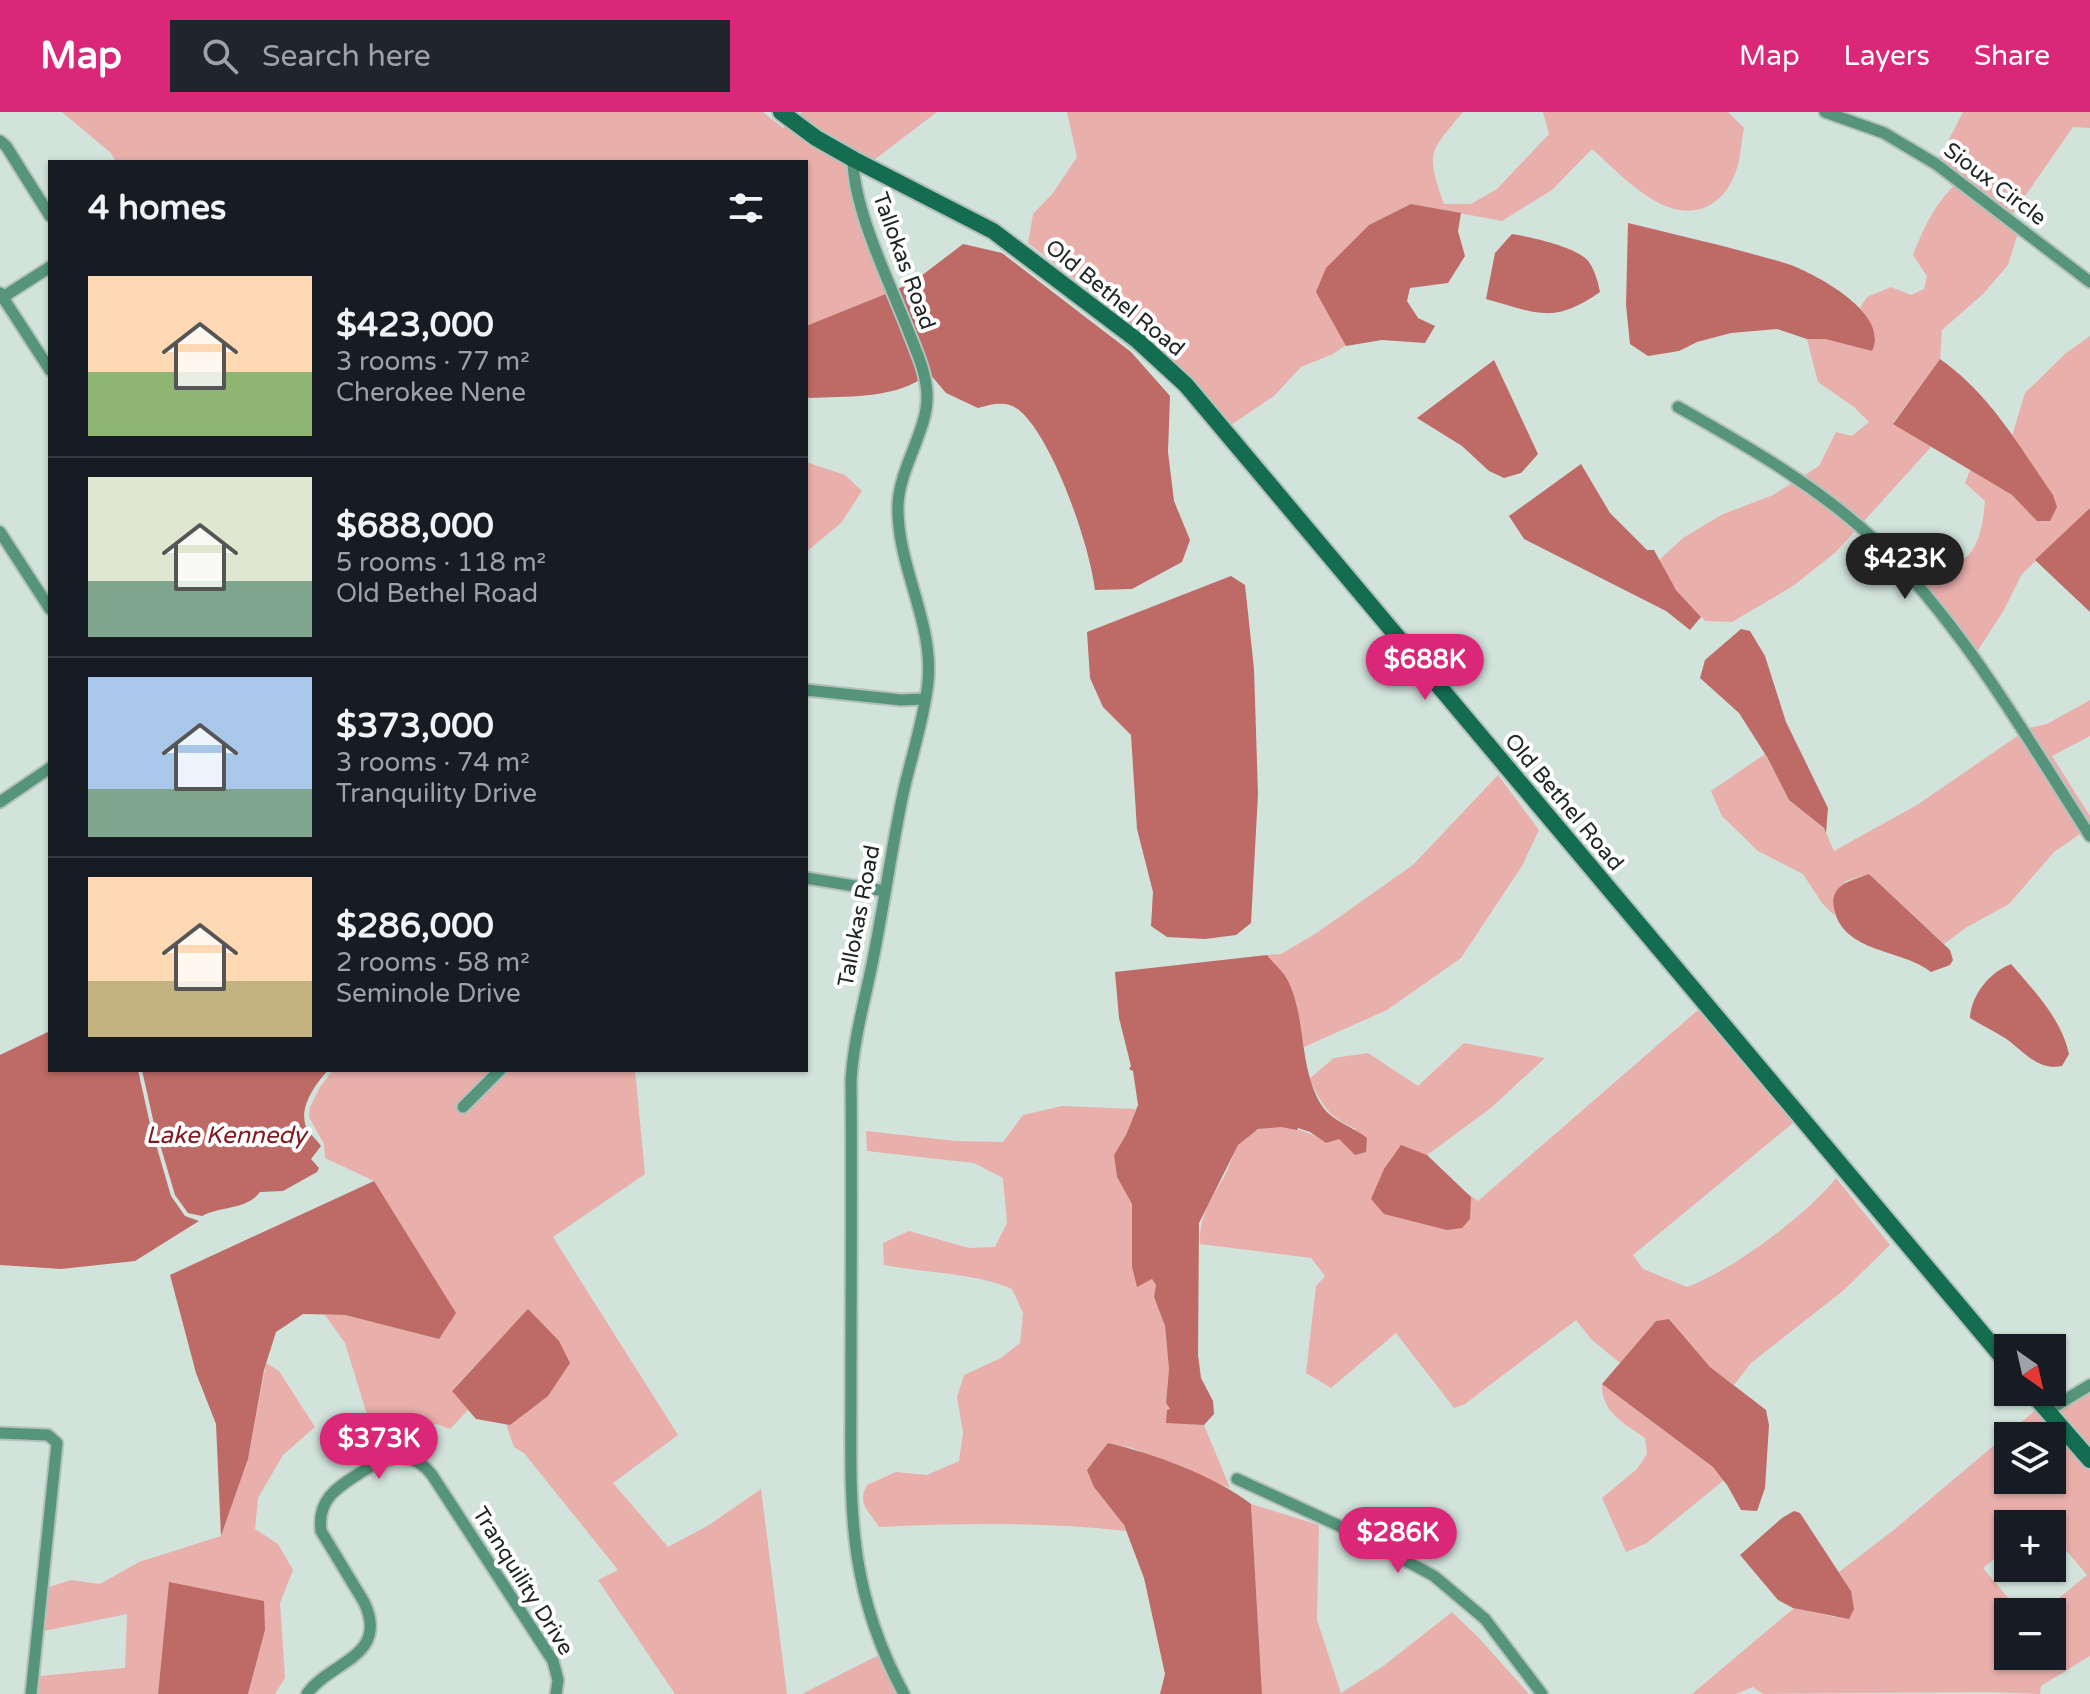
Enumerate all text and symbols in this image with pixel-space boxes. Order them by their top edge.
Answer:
search box [170,20,730,92]
text: Map [40,33,122,79]
icon: search [198,34,242,78]
text: Search here [262,38,431,75]
text: Map [1739,39,1800,73]
text: Layers [1844,39,1930,73]
text: Share [1974,39,2050,73]
street label: Sioux Circle [1939,137,2051,231]
icon: filters [724,186,768,230]
text: 4 homes [88,188,226,229]
street label: Tallokas Road [867,189,941,333]
street label: Old Bethel Road [1040,234,1190,362]
text: $423,000 [336,305,494,346]
icon: home [152,308,248,404]
text: 3 rooms · 77 m² [336,346,530,377]
text: Cherokee Nene [336,377,526,408]
text: $688,000 [336,506,494,547]
icon: home [152,509,248,605]
pin: $423K [1849,533,1961,601]
text: $423K [1864,543,1946,574]
text: 5 rooms · 118 m² [336,547,546,578]
text: Old Bethel Road [336,578,538,609]
pin: $688K [1369,634,1481,702]
text: $688K [1384,644,1466,675]
text: $373,000 [336,706,494,747]
icon: home [152,709,248,805]
street label: Old Bethel Road [1499,728,1629,876]
text: 3 rooms · 74 m² [336,747,530,778]
text: Tranquility Drive [336,778,537,809]
street label: Tallokas Road [832,843,886,989]
text: $286,000 [336,906,494,947]
icon: home [152,909,248,1005]
text: 2 rooms · 58 m² [336,947,530,978]
text: Seminole Drive [336,978,521,1009]
water label: Lake Kennedy [146,1121,309,1150]
north arrow [1994,1334,2066,1406]
map controls [1994,1334,2066,1670]
pin: $373K [323,1413,435,1481]
button: layers [1994,1422,2066,1494]
text: $373K [338,1423,420,1454]
street label: Tranquility Drive [467,1502,579,1660]
pin: $286K [1342,1507,1454,1575]
button: + [1994,1510,2066,1582]
text: $286K [1357,1517,1439,1548]
button: − [1994,1598,2066,1670]

